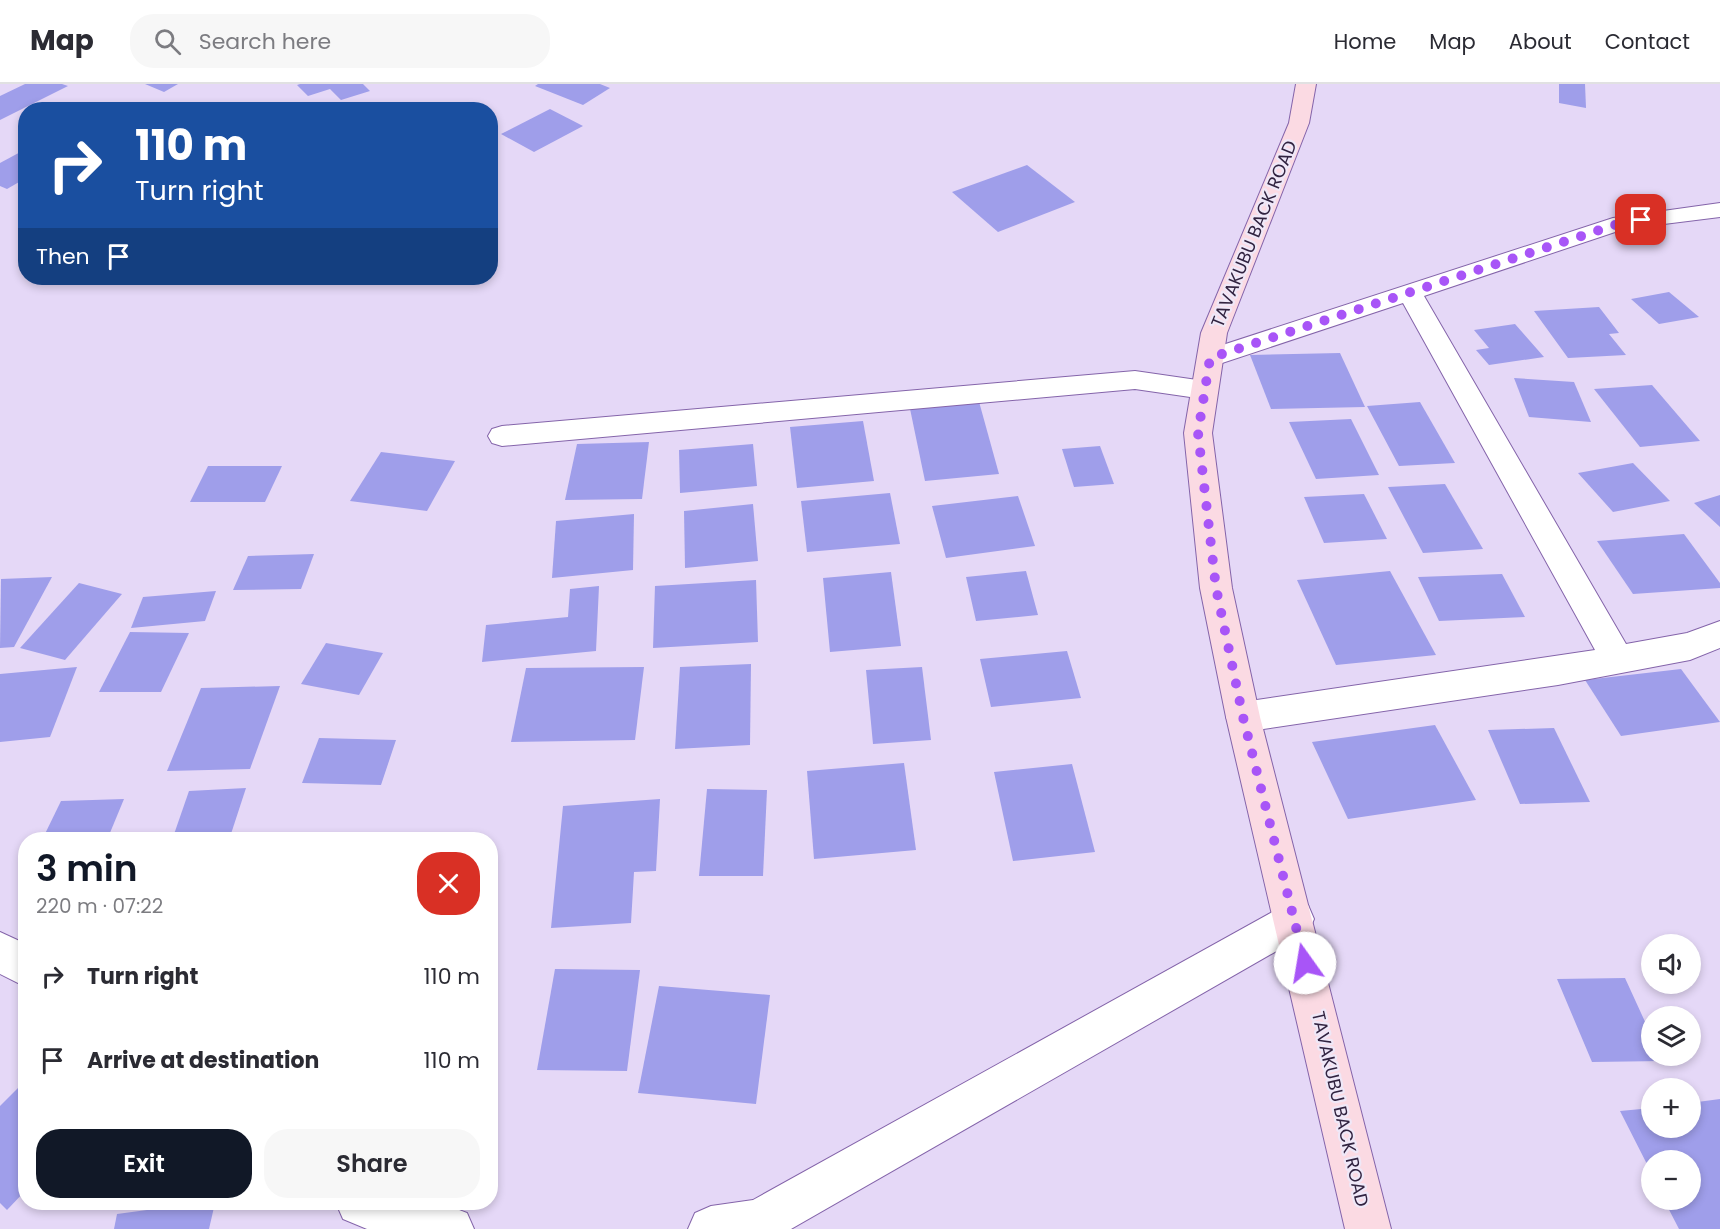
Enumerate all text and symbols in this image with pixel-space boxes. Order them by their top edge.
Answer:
search box [130,14,550,68]
text: Map [30,21,94,60]
icon: search [151,25,184,58]
text: Search here [199,26,331,57]
text: Home [1334,27,1396,56]
text: Map [1429,27,1476,56]
text: About [1509,27,1572,56]
text: Contact [1605,27,1690,56]
text: 110 m [135,116,247,175]
icon: right [36,126,114,204]
street label: TAVAKUBU BACK ROAD [1205,137,1303,331]
text: Turn right [135,172,264,209]
pin [1615,194,1666,245]
icon: arrive [1624,203,1657,236]
icon: arrive [102,240,135,273]
text: Then [36,241,90,272]
text: 3 min [36,843,138,894]
button: close [417,852,480,915]
text: 220 m · 07:22 [36,892,163,920]
position arrow [1273,931,1337,995]
map controls [1641,934,1701,1210]
button: sound [1641,934,1701,994]
icon: right [36,960,69,993]
text: Turn right [87,961,198,992]
text: 110 m [424,961,480,992]
button: layers [1641,1006,1701,1066]
street label: TAVAKUBU BACK ROAD [1306,1009,1375,1209]
icon: arrive [36,1044,69,1077]
text: Arrive at destination [87,1045,319,1076]
text: 110 m [424,1045,480,1076]
button: + [1641,1078,1701,1138]
button: Exit [36,1129,252,1198]
button: Share [264,1129,480,1198]
button: − [1641,1150,1701,1210]

